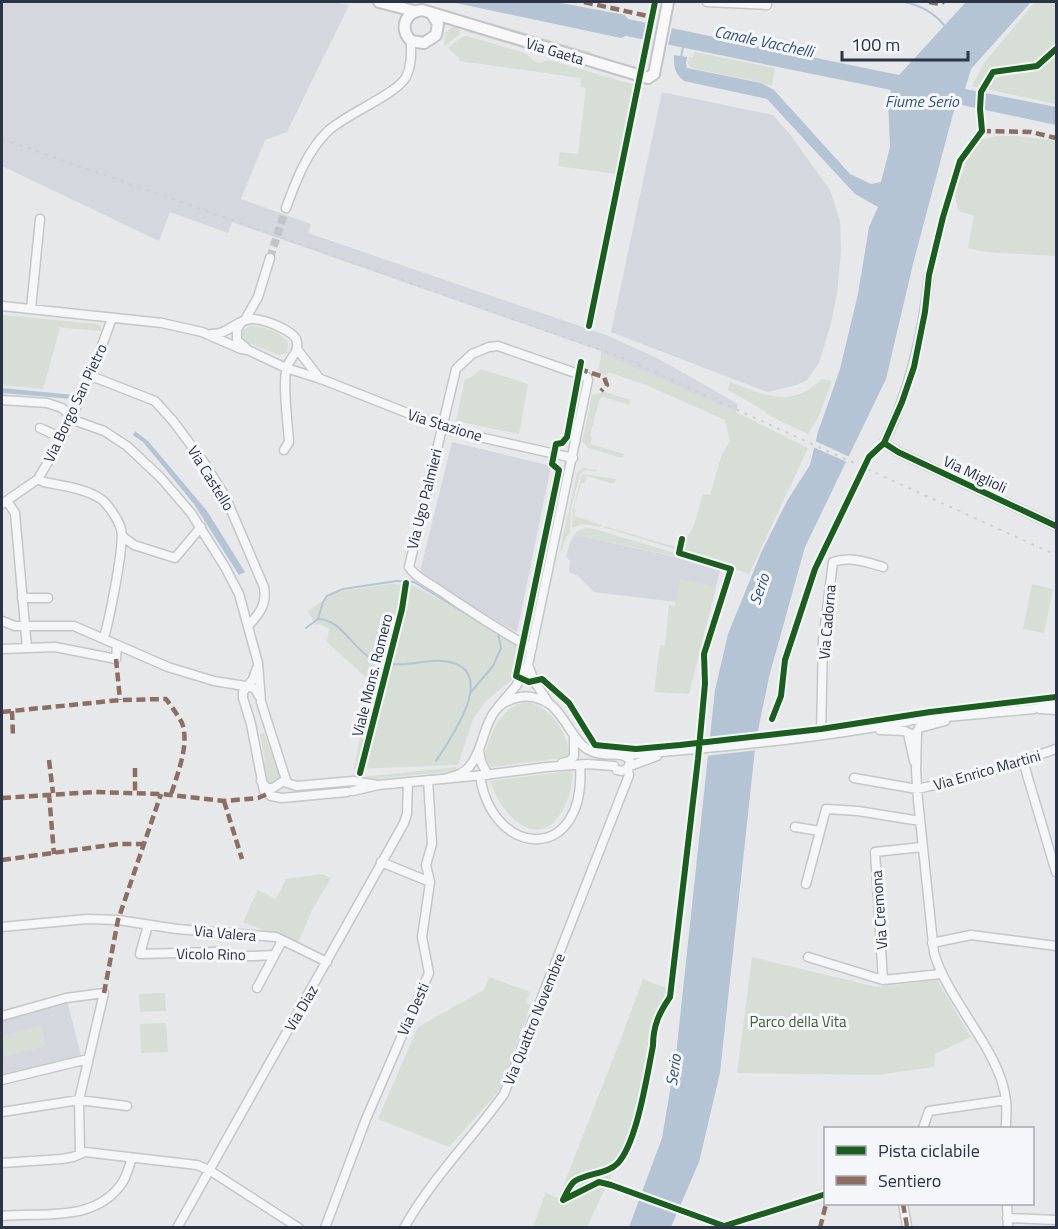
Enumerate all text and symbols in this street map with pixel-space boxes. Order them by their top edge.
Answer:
water label: Canale Vacchelli [712,19,817,64]
scale bar [842,24,968,62]
street label: Via Gaeta [523,31,587,71]
text: 100 m [851,31,900,58]
water label: Fiume Serio [885,89,960,113]
street label: Via Borgo San Pietro [37,340,113,466]
street label: Via Stazione [405,403,485,447]
street label: Via Castello [182,441,240,515]
street label: Via Ugo Palmieri [400,446,448,552]
street label: Via Miglioli [939,449,1011,499]
water label: Serio [743,569,776,608]
street label: Via Cadorna [812,583,842,660]
street label: Viale Mons. Romero [346,611,398,739]
street label: Via Enrico Martini [931,744,1043,796]
street label: Via Cremona [865,869,893,950]
street label: Via Valera [193,919,258,947]
street label: Vicolo Rino [176,942,246,966]
street label: Via Quattro Novembre [497,950,571,1088]
street label: Via Desti [391,979,435,1039]
street label: Via Diaz [279,980,324,1035]
park label: Parco della Vita [749,1010,847,1033]
water label: Serio [659,1052,687,1087]
legend [824,1127,1034,1205]
text: Pista ciclabile [878,1137,980,1164]
text: Sentiero [878,1167,941,1194]

